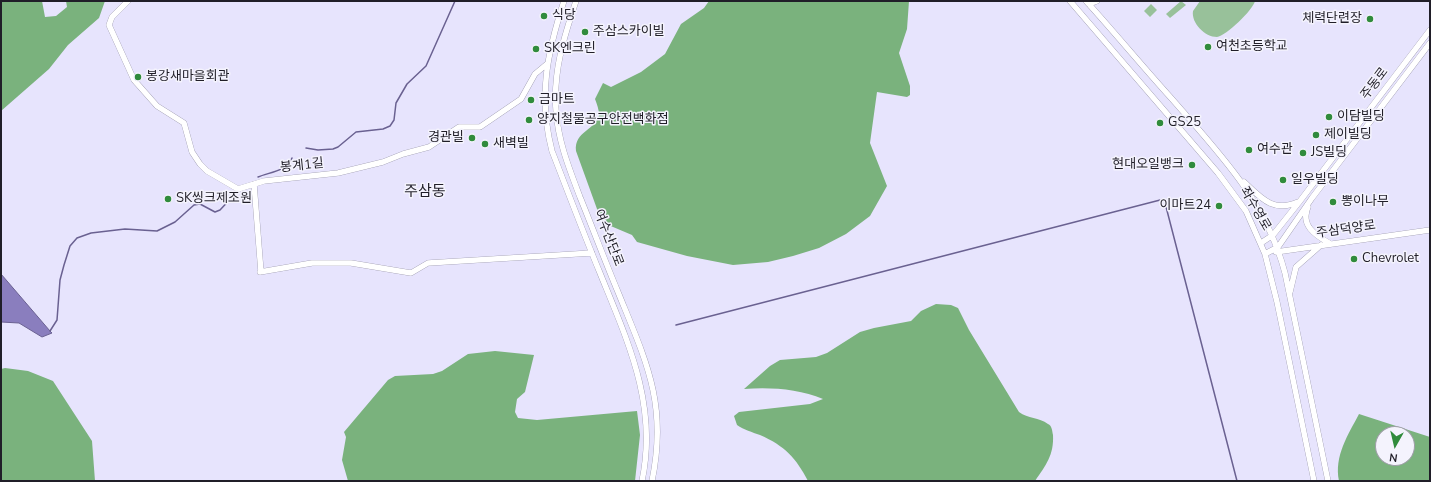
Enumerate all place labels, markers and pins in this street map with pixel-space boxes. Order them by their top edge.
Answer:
place label: 식당 [552,8,576,24]
marker: 식당 [539,11,549,21]
place label: 체력단련장 [1302,11,1362,27]
marker: 체력단련장 [1365,14,1375,24]
place label: 주삼스카이빌 [593,24,665,40]
marker: 주삼스카이빌 [580,27,590,37]
place label: 여천초등학교 [1216,39,1288,55]
place label: SK엔크린 [544,41,596,57]
marker: 여천초등학교 [1203,42,1213,52]
marker: SK엔크린 [531,44,541,54]
place label: 봉강새마을회관 [146,69,230,85]
marker: 봉강새마을회관 [133,72,143,82]
place label: 금마트 [539,92,575,108]
marker: 금마트 [526,95,536,105]
place label: 이담빌딩 [1337,109,1385,125]
place label: 양지철물공구안전백화점 [537,112,669,128]
marker: 이담빌딩 [1324,112,1334,122]
marker: 양지철물공구안전백화점 [524,115,534,125]
place label: GS25 [1168,115,1201,131]
marker: GS25 [1155,118,1165,128]
place label: 제이빌딩 [1324,127,1372,143]
place label: 경관빌 [428,130,464,146]
marker: 제이빌딩 [1311,130,1321,140]
marker: 경관빌 [467,133,477,143]
place label: 새벽빌 [493,136,529,152]
marker: 새벽빌 [480,139,490,149]
place label: 여수관 [1257,142,1293,158]
marker: 여수관 [1244,145,1254,155]
place label: JS빌딩 [1311,145,1347,161]
marker: JS빌딩 [1298,148,1308,158]
place label: 현대오일뱅크 [1112,157,1184,173]
marker: 현대오일뱅크 [1187,160,1197,170]
place label: 일우빌딩 [1291,172,1339,188]
marker: 일우빌딩 [1278,175,1288,185]
place label: SK씽크제조원 [176,191,252,207]
marker: SK씽크제조원 [163,194,173,204]
place label: 뽕이나무 [1341,194,1389,210]
marker: 뽕이나무 [1328,197,1338,207]
place label: 이마트24 [1160,198,1211,214]
marker: 이마트24 [1214,201,1224,211]
place label: Chevrolet [1362,251,1419,267]
marker: Chevrolet [1349,254,1359,264]

